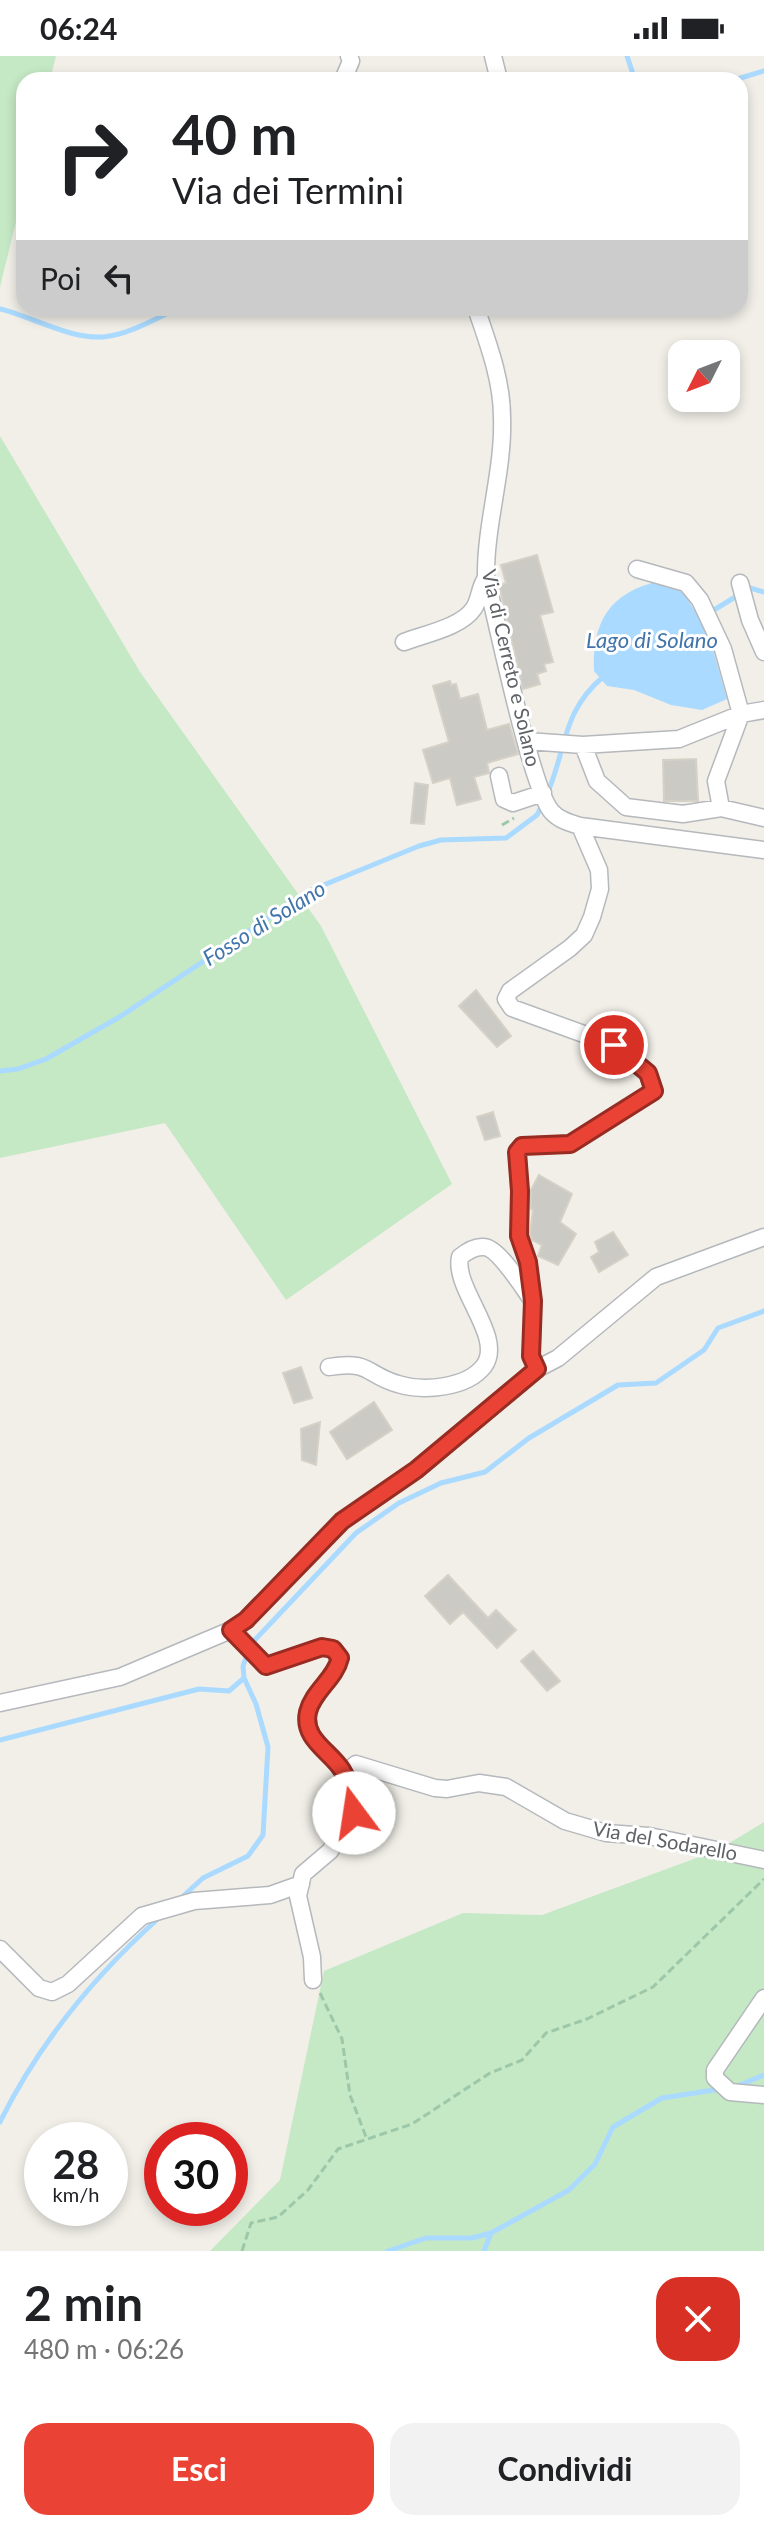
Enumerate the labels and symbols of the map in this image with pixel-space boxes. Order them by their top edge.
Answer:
north arrow [668,340,740,412]
street label: Via di Cerreto e Solano [478,567,546,769]
water label: Lago di Solano [586,626,718,653]
water label: Fosso di Solano [197,874,330,971]
pin [580,1011,648,1079]
position arrow [312,1771,396,1855]
street label: Via del Sodarello [591,1815,739,1865]
speed limit sign: 30 [144,2122,248,2226]

